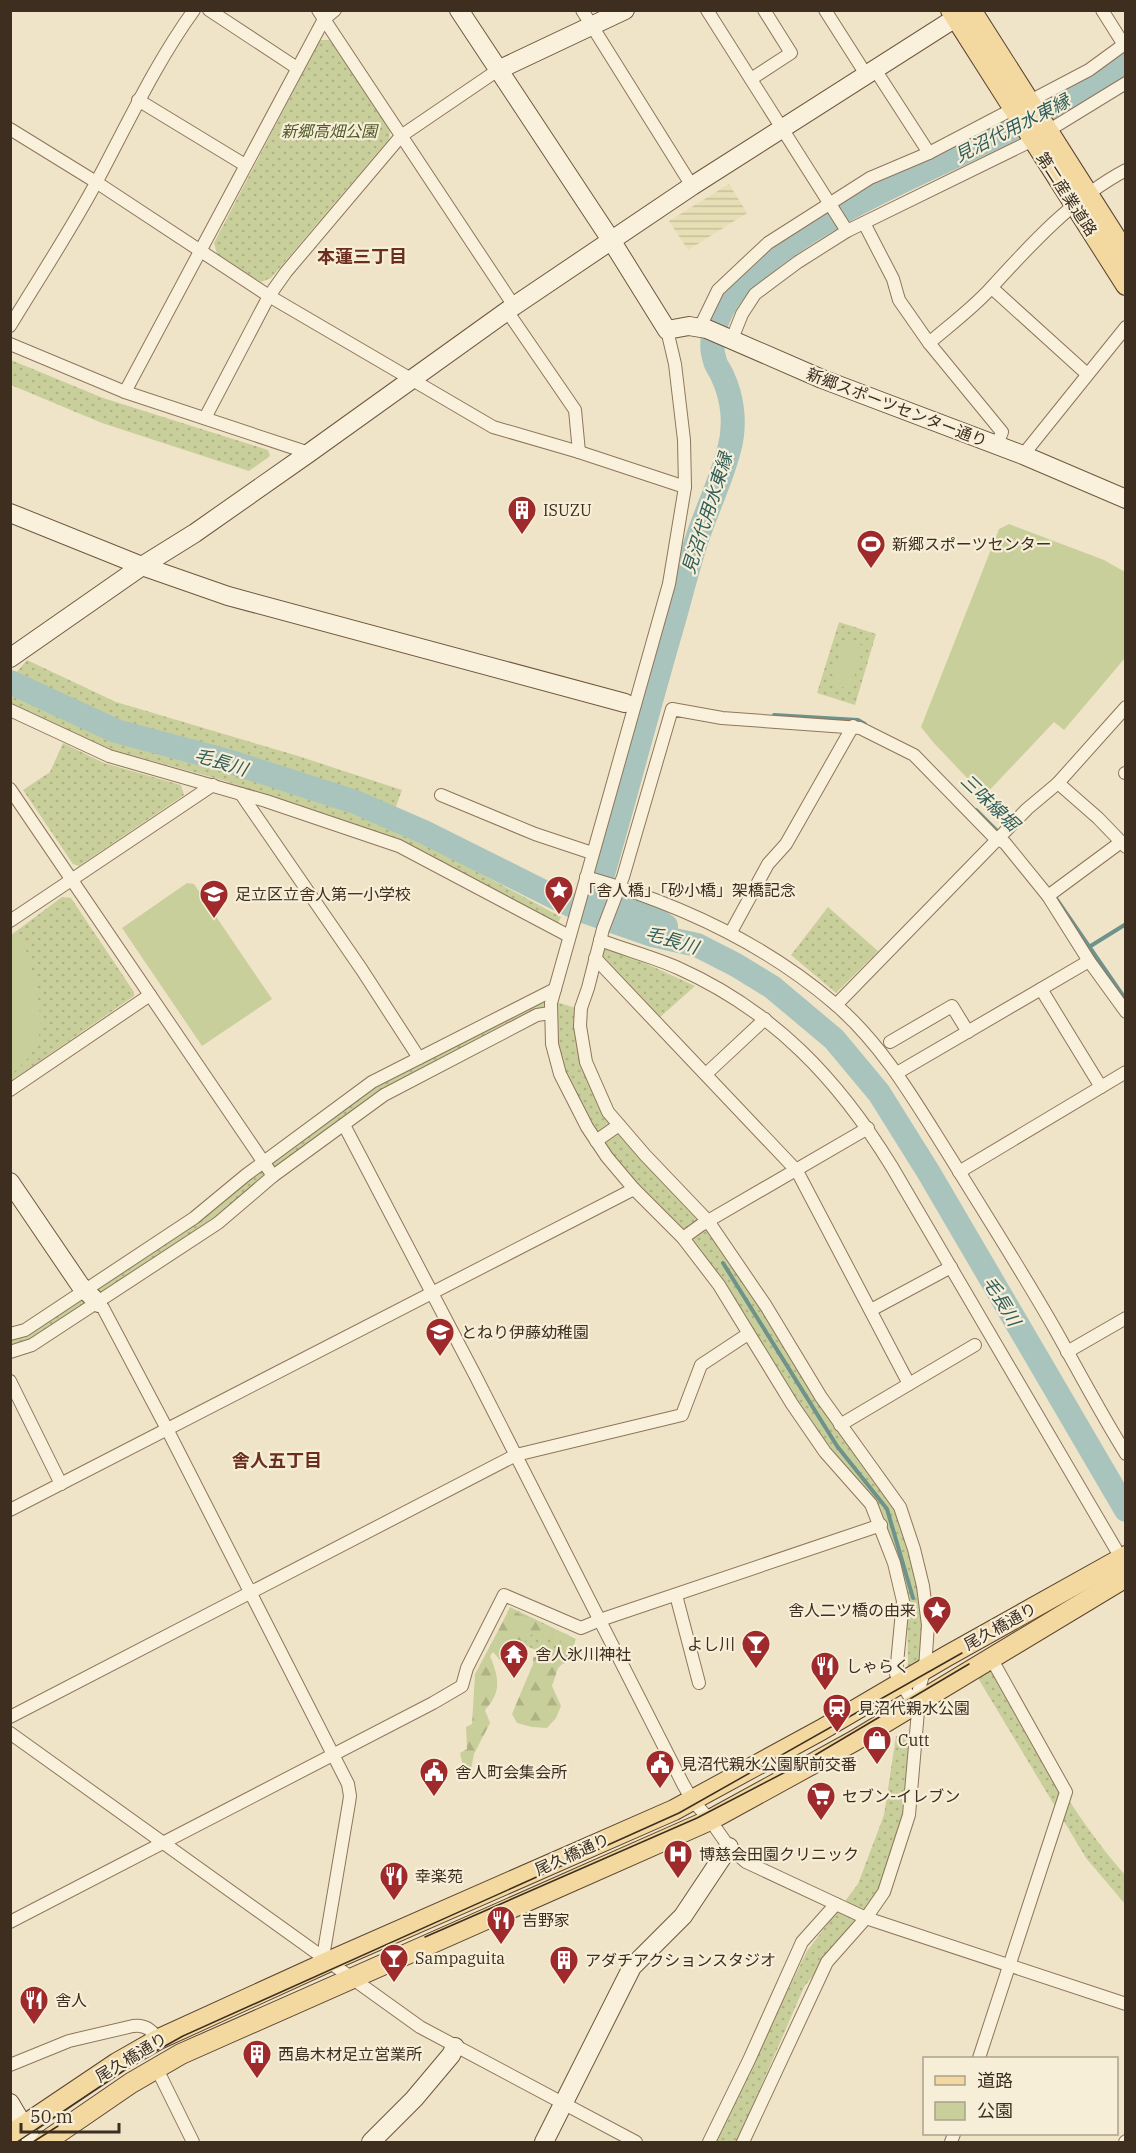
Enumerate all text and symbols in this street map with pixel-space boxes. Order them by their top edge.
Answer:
water label: 見沼代用水東縁 [951,88,1075,167]
park label: 新郷高畑公園 [281,121,379,141]
street label: 第二産業道路 [1032,148,1102,240]
district label: 本蓮三丁目 [317,245,407,268]
street label: 新郷スポーツセンター通り [804,363,990,451]
water label: 見沼代用水東縁 [677,448,738,576]
building icon: ISUZU [506,494,538,536]
place label: ISUZU [543,500,592,520]
sports icon: 新郷スポーツセンター [855,528,887,570]
place label: 新郷スポーツセンター [892,534,1052,554]
water label: 毛長川 [192,743,252,781]
water label: 三味線堀 [956,769,1026,837]
place icon: 「舎人橋」「砂小橋」架橋記念 [543,874,575,916]
school or university icon: 足立区立舎人第一小学校 [198,878,230,920]
place label: 「舎人橋」「砂小橋」架橋記念 [580,880,796,900]
place label: 足立区立舎人第一小学校 [235,884,411,904]
water label: 毛長川 [643,921,703,959]
water label: 毛長川 [978,1272,1027,1332]
school or university icon: とねり伊藤幼稚園 [424,1316,456,1358]
place label: とねり伊藤幼稚園 [461,1322,589,1342]
district label: 舎人五丁目 [232,1449,322,1472]
place icon: 舎人二ツ橋の由来 [921,1594,953,1636]
street label: 尾久橋通り [960,1598,1040,1654]
place label: 舎人二ツ橋の由来 [788,1600,916,1620]
bar icon: よし川 [740,1628,772,1670]
place label: よし川 [687,1634,735,1654]
temple icon: 舎人氷川神社 [498,1638,530,1680]
place label: 舎人氷川神社 [535,1644,631,1664]
restaurant icon: しゃらく [809,1650,841,1692]
place label: しゃらく [846,1656,910,1676]
station icon: 見沼代親水公園 [821,1692,853,1734]
place label: 見沼代親水公園 [858,1698,970,1718]
shop icon: Cutt [861,1724,893,1766]
place label: Cutt [898,1730,930,1750]
public building icon: 見沼代親水公園駅前交番 [644,1748,676,1790]
place label: 見沼代親水公園駅前交番 [681,1754,857,1774]
public building icon: 舎人町会集会所 [418,1756,450,1798]
place label: 舎人町会集会所 [455,1762,567,1782]
supermarket icon: セブン-イレブン [805,1780,837,1822]
place label: セブン-イレブン [842,1786,960,1806]
street label: 尾久橋通り [531,1829,613,1879]
hospital icon: 博慈会田園クリニック [662,1838,694,1880]
place label: 博慈会田園クリニック [699,1844,859,1864]
restaurant icon: 幸楽苑 [378,1860,410,1902]
place label: 幸楽苑 [415,1866,463,1886]
restaurant icon: 吉野家 [485,1904,517,1946]
place label: 吉野家 [522,1910,570,1930]
bar icon: Sampaguita [378,1942,410,1984]
building icon: アダチアクションスタジオ [548,1944,580,1986]
place label: Sampaguita [415,1948,505,1968]
place label: アダチアクションスタジオ [585,1950,776,1970]
restaurant icon: 舎人 [18,1984,50,2026]
place label: 舎人 [55,1990,87,2010]
street label: 尾久橋通り [92,2028,170,2086]
building icon: 西島木材足立営業所 [241,2038,273,2080]
place label: 西島木材足立営業所 [278,2044,422,2064]
legend [923,2057,1118,2135]
text: 道路 [977,2069,1013,2092]
scale bar [21,2096,118,2134]
text: 公園 [977,2099,1013,2122]
text: 50 m [30,2105,73,2128]

